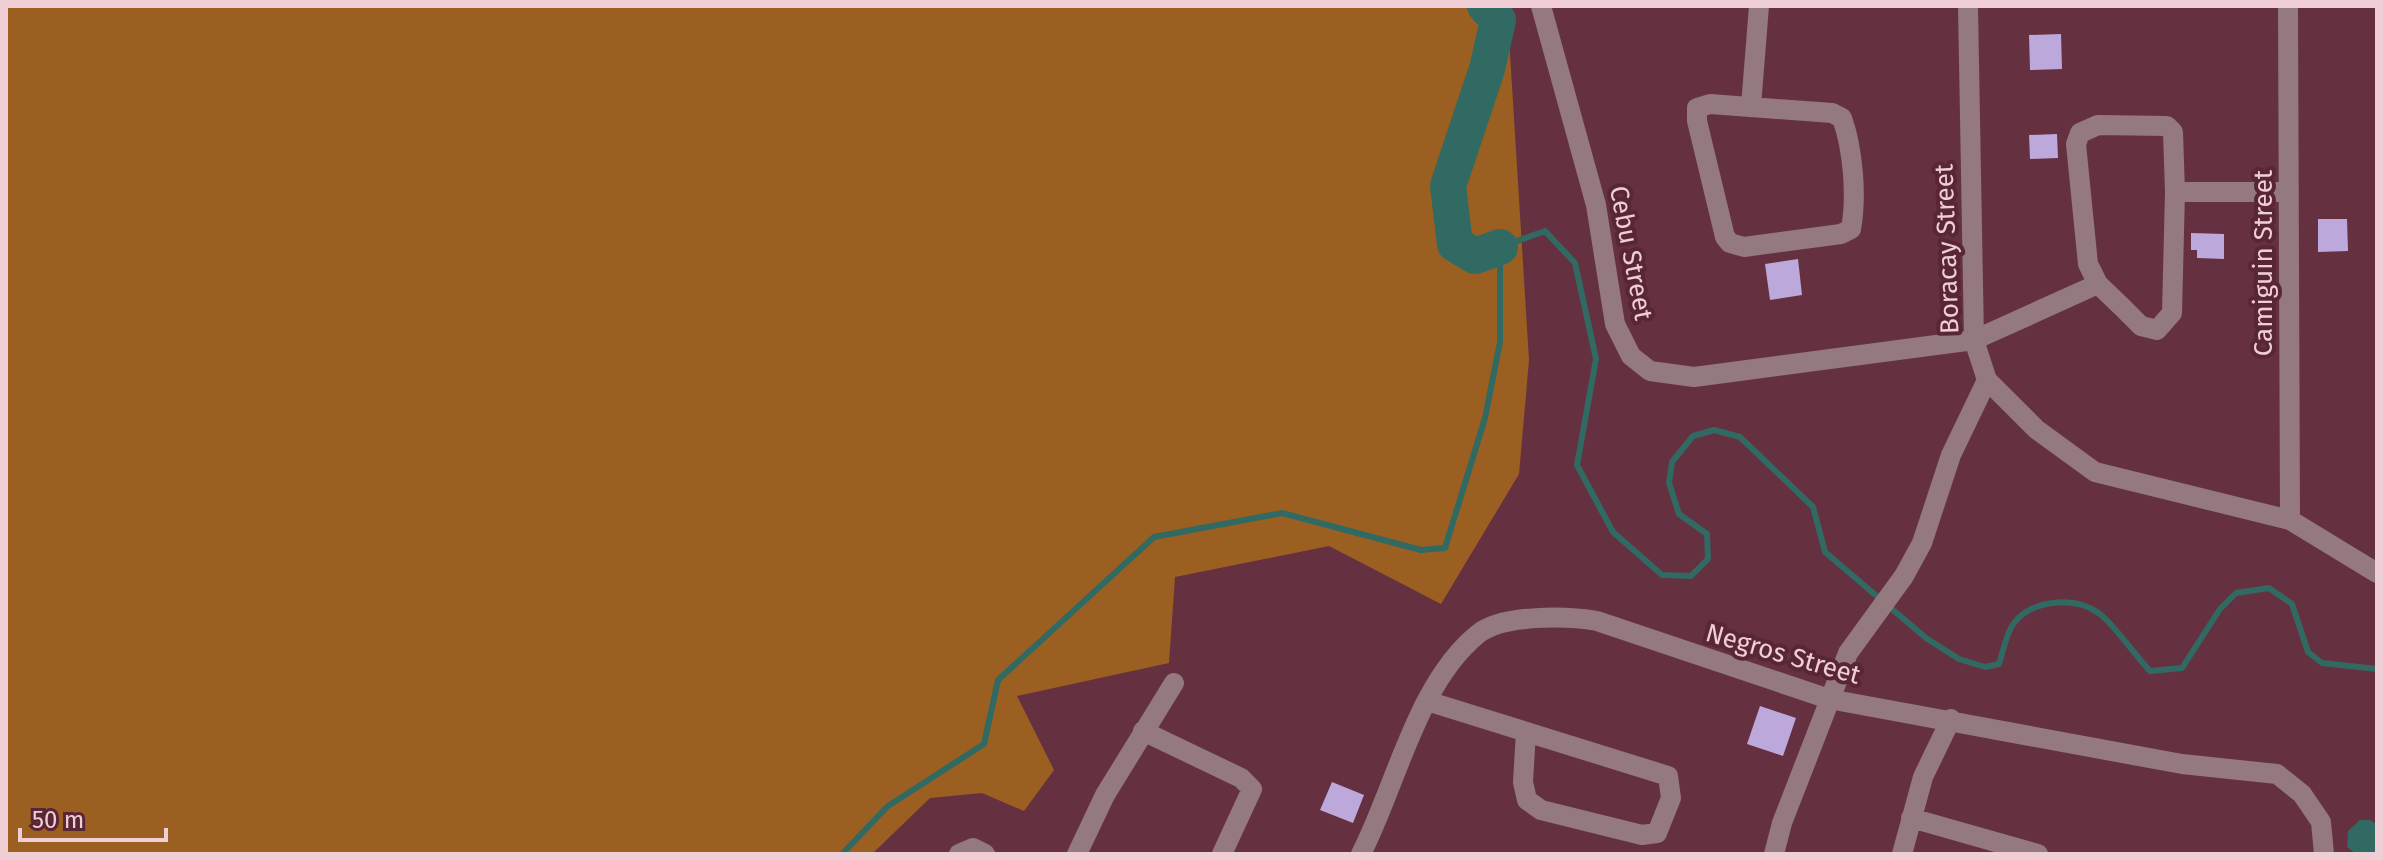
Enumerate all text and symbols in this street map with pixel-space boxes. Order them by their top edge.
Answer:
street label: Boracay Street [1929,163,1965,335]
street label: Camiguin Street [2248,169,2279,356]
street label: Cebu Street [1603,183,1659,323]
street label: Negros Street [1702,617,1864,691]
scale bar [20,792,166,842]
text: 50 m [32,806,84,834]

